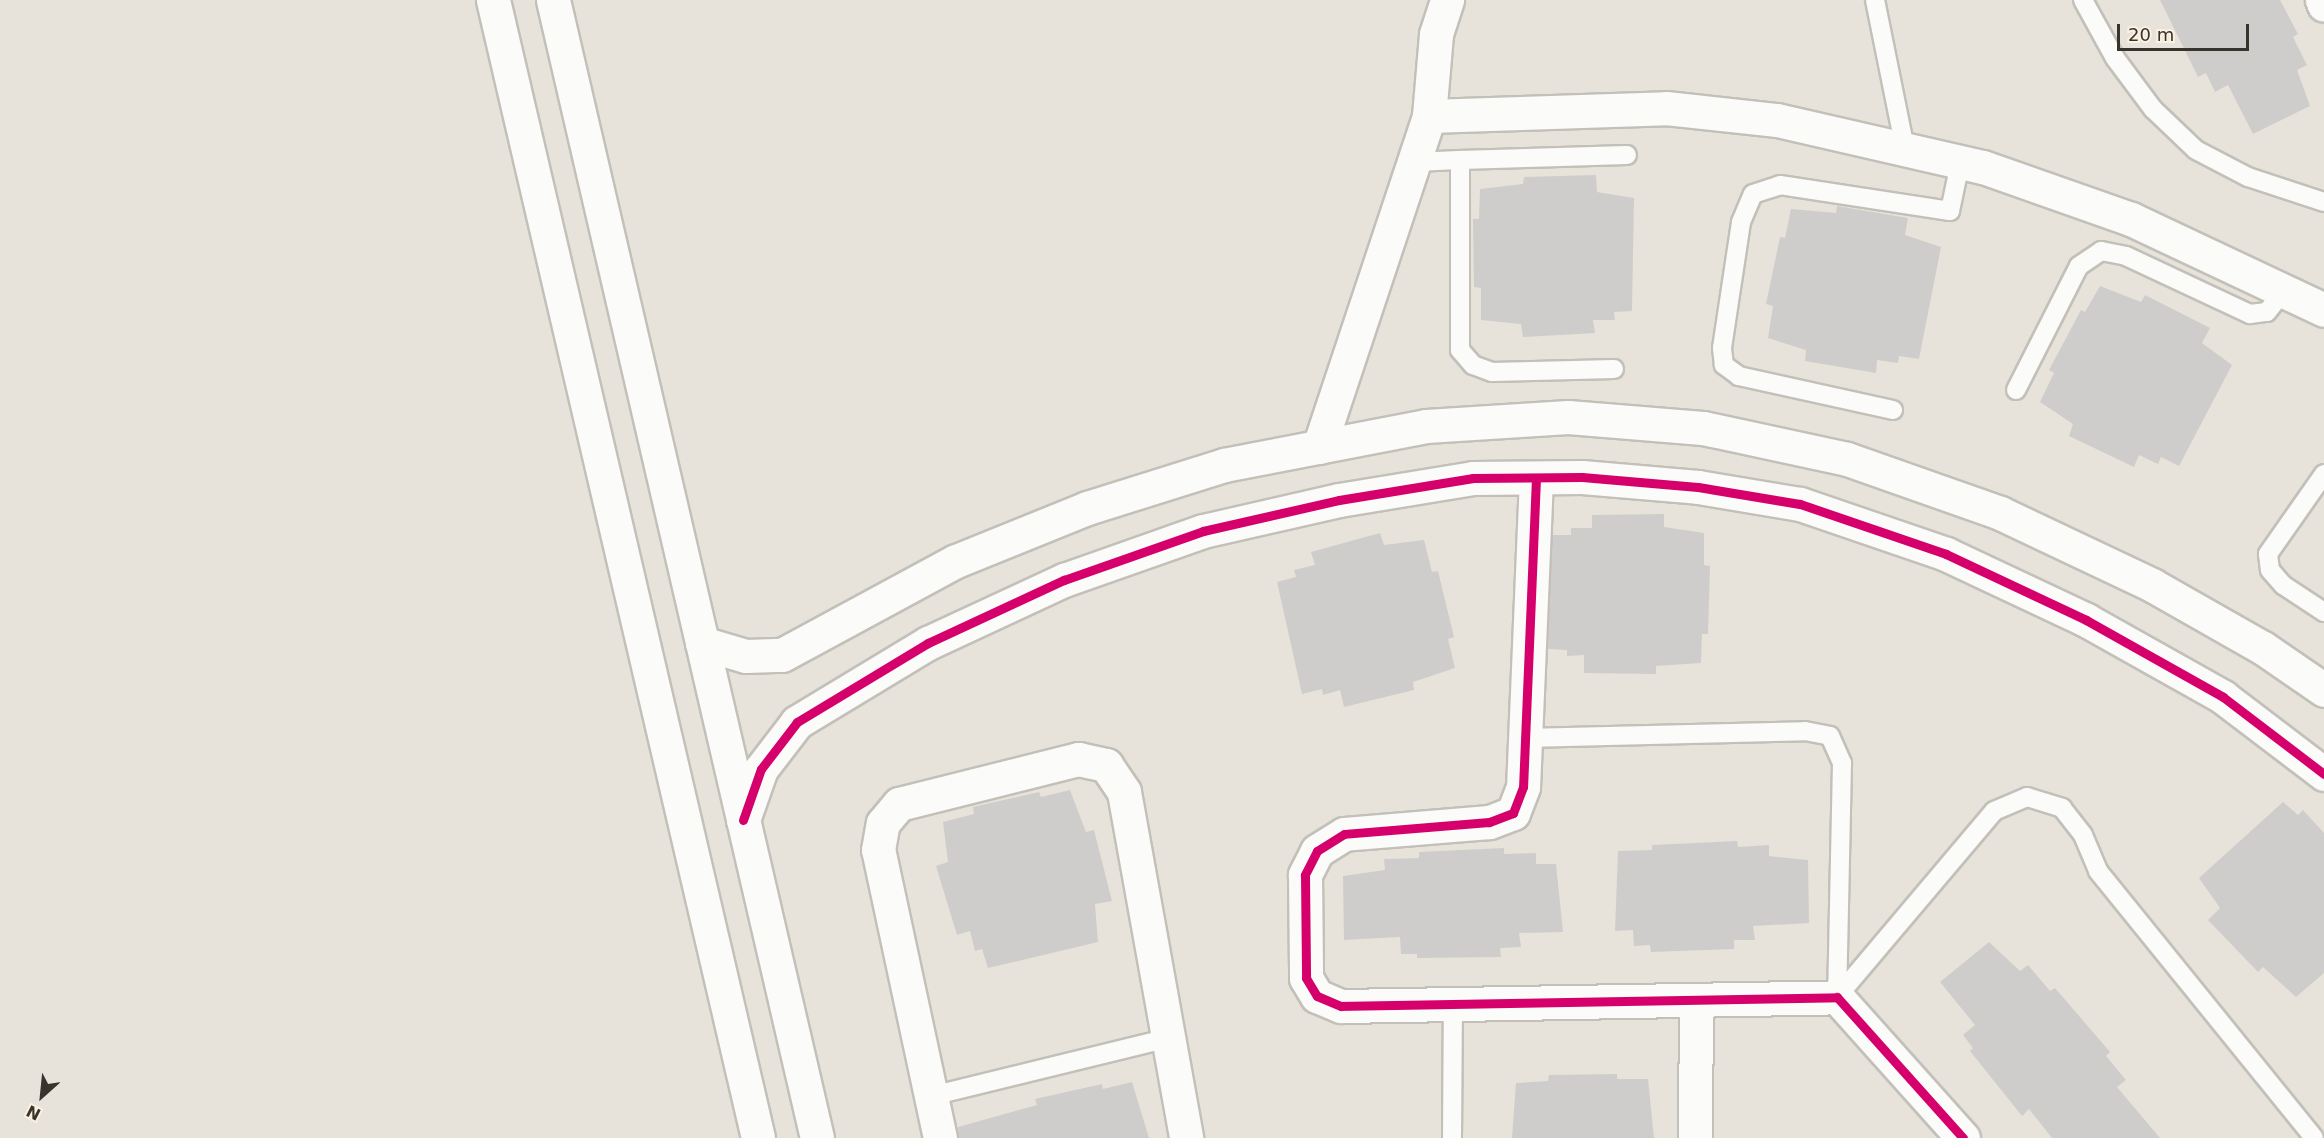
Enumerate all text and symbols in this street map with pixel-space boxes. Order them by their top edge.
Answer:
scale bar [2120,12,2252,50]
text: 20 m [2128,24,2174,45]
north arrow [12,1066,72,1126]
text: N [23,1101,44,1124]

